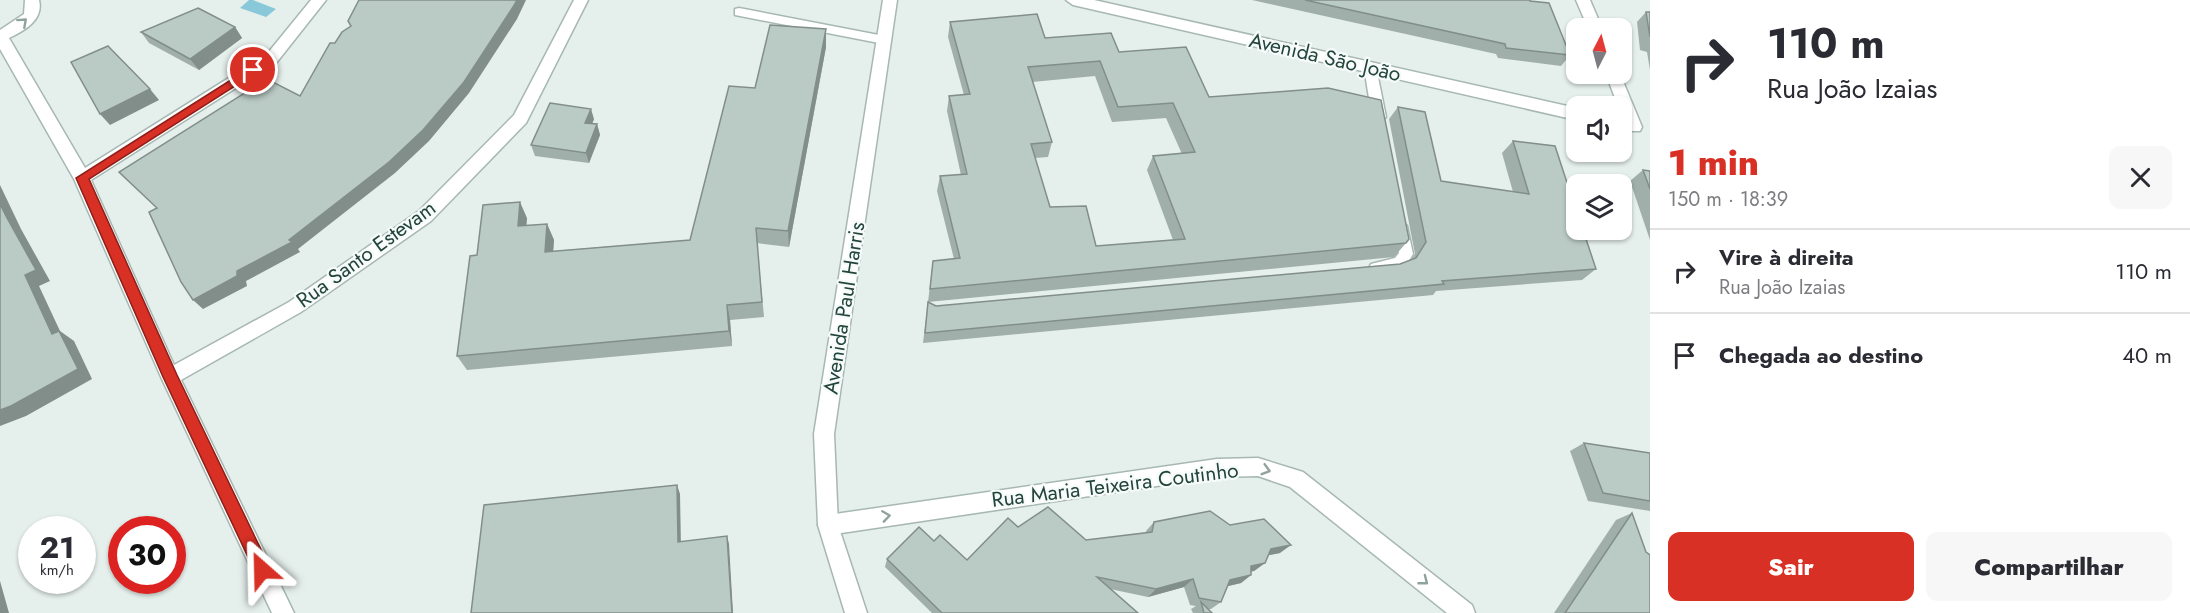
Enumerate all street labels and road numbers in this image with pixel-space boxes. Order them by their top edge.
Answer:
street label: Avenida São João [1246,25,1404,89]
street label: Rua Santo Estevam [290,193,442,315]
street label: Avenida Paul Harris [816,220,872,396]
street label: Rua Maria Teixeira Coutinho [990,455,1240,515]

